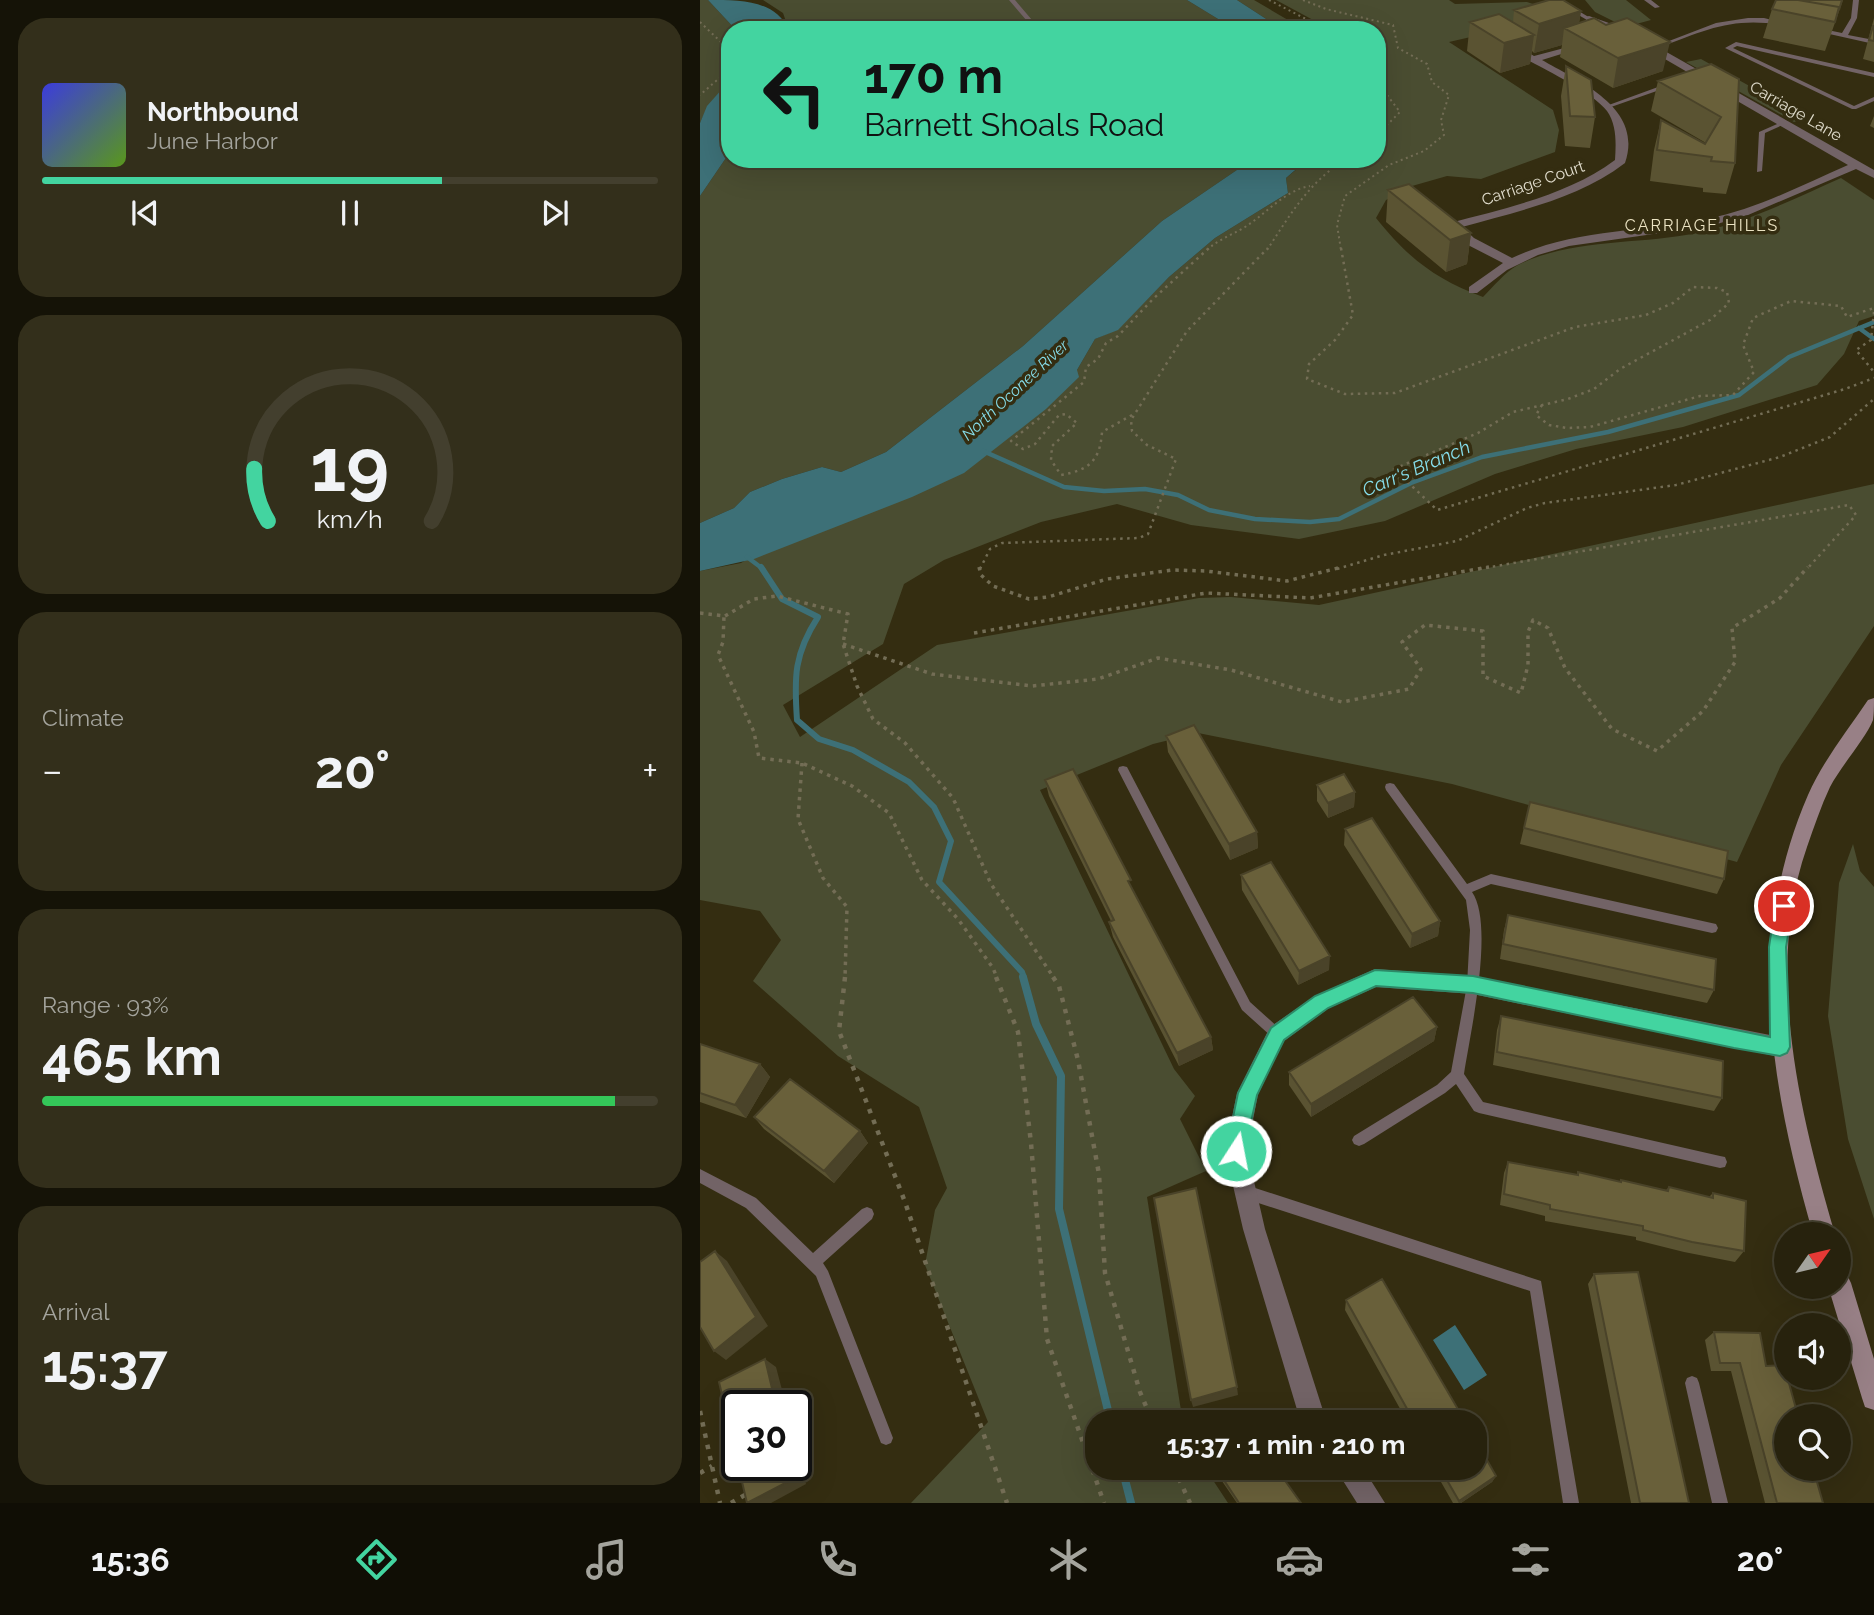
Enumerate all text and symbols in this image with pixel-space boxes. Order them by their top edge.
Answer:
text: 170 m [864,47,1003,104]
icon: left [749,49,840,140]
street label: Carriage Lane [1747,77,1845,145]
text: Northbound [147,97,299,127]
text: Barnett Shoals Road [864,106,1165,143]
text: June Harbor [147,127,278,154]
street label: Carriage Court [1479,156,1588,209]
icon: previous [126,194,164,232]
icon: pause [331,194,369,232]
icon: next [536,194,574,232]
district label: CARRIAGE HILLS [1625,216,1779,235]
water label: North Oconee River [958,335,1073,444]
text: 19 [311,423,389,508]
water label: Carr's Branch [1359,435,1473,501]
text: km/h [317,503,383,533]
text: Climate [42,704,124,731]
text: 20° [315,739,390,800]
text: − [42,748,62,793]
text: + [642,748,658,793]
pin [1754,876,1814,936]
icon: arrive [1765,887,1803,925]
text: Range · 93% [42,991,169,1018]
text: 465 km [42,1026,222,1087]
position arrow [1199,1114,1273,1188]
north arrow [1774,1222,1852,1298]
map controls [1774,1222,1851,1481]
text: Arrival [42,1298,109,1325]
button: sound [1774,1313,1851,1390]
text: 15:37 [42,1333,168,1394]
speed limit sign: 30 [721,1390,812,1481]
button: search [1774,1404,1851,1481]
text: 15:37 · 1 min · 210 m [1167,1430,1405,1460]
icon: directions [352,1535,401,1584]
icon: music [582,1535,631,1584]
icon: phone [813,1535,862,1584]
icon: climate [1044,1535,1093,1584]
icon: car [1275,1535,1324,1584]
icon: filters [1506,1535,1555,1584]
text: 15:36 [91,1541,170,1578]
text: 20° [1737,1541,1783,1578]

